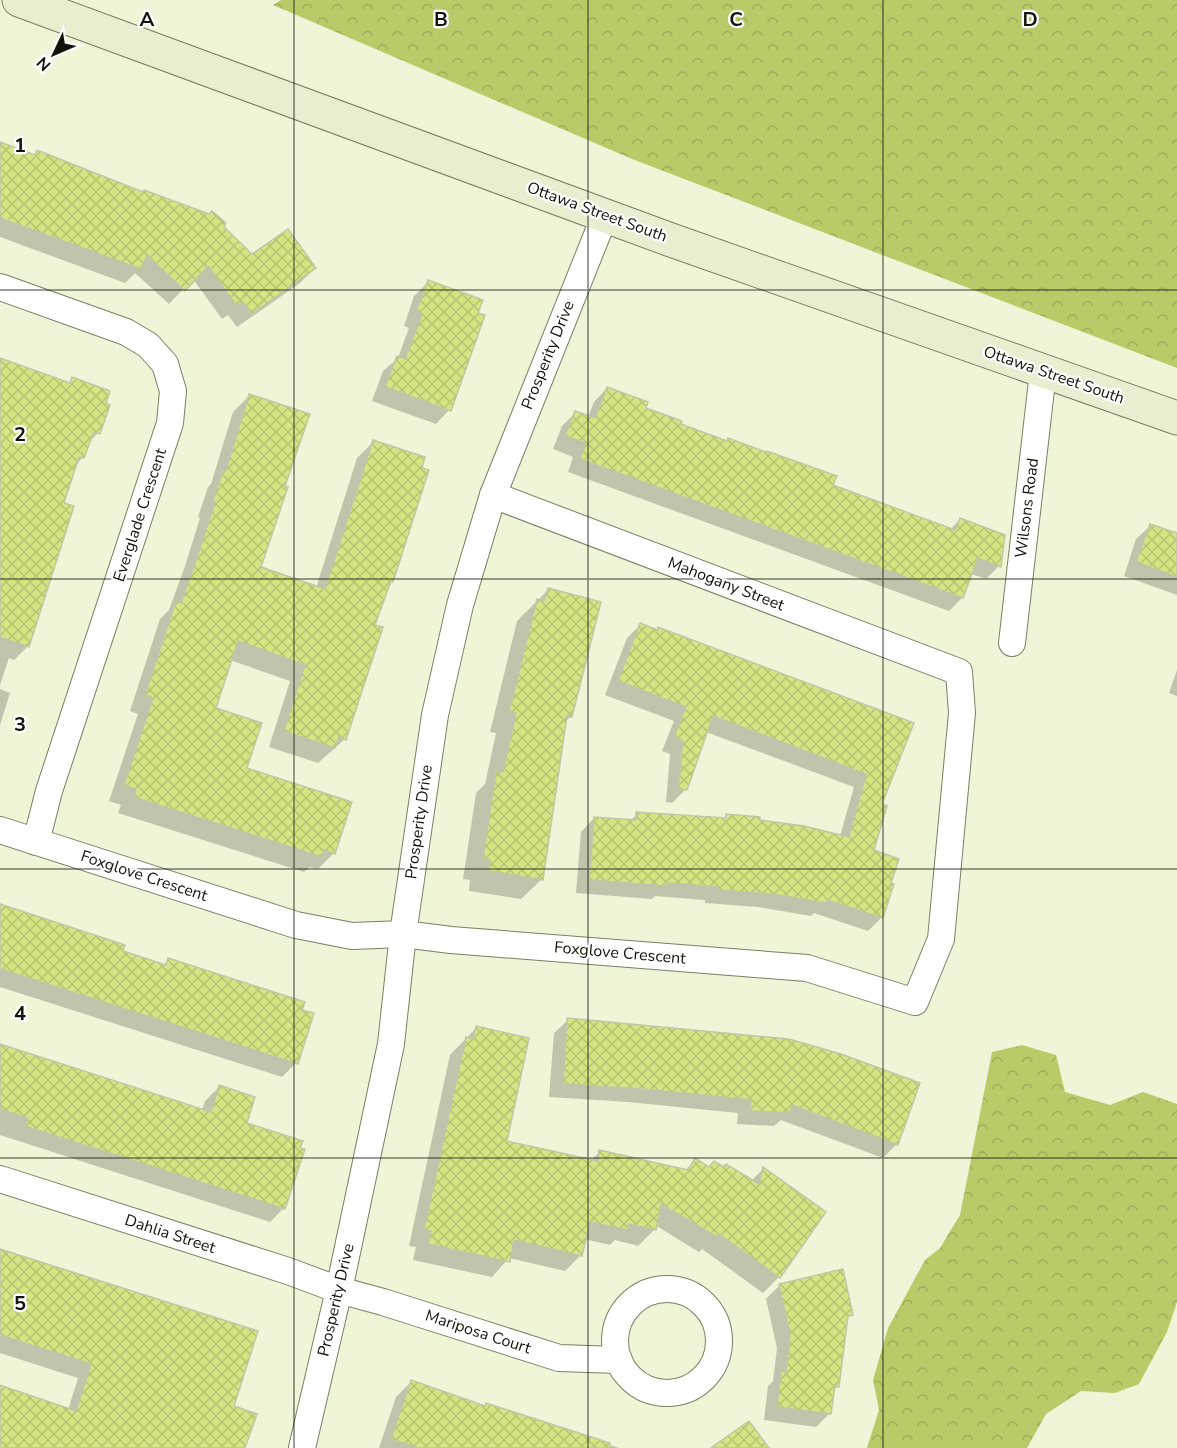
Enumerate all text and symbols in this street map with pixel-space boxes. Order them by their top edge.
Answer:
text: A [140,6,155,33]
text: B [434,6,448,33]
text: C [729,6,743,33]
text: D [1022,6,1038,33]
north arrow [24,24,84,84]
text: N [32,52,56,76]
text: 1 [14,132,26,159]
street label: Ottawa Street South [524,176,670,248]
street label: Prosperity Drive [516,297,580,413]
street label: Ottawa Street South [981,341,1127,409]
text: 2 [14,421,26,448]
street label: Everglade Crescent [108,445,172,585]
street label: Wilsons Road [1010,457,1044,559]
street label: Mahogany Street [665,552,788,616]
text: 3 [14,711,26,738]
street label: Prosperity Drive [400,763,438,881]
street label: Foxglove Crescent [78,845,211,907]
street label: Foxglove Crescent [553,936,687,970]
text: 4 [14,1000,26,1027]
street label: Dahlia Street [122,1209,219,1259]
street label: Prosperity Drive [312,1241,360,1359]
text: 5 [14,1290,26,1317]
street label: Mariposa Court [422,1305,534,1360]

